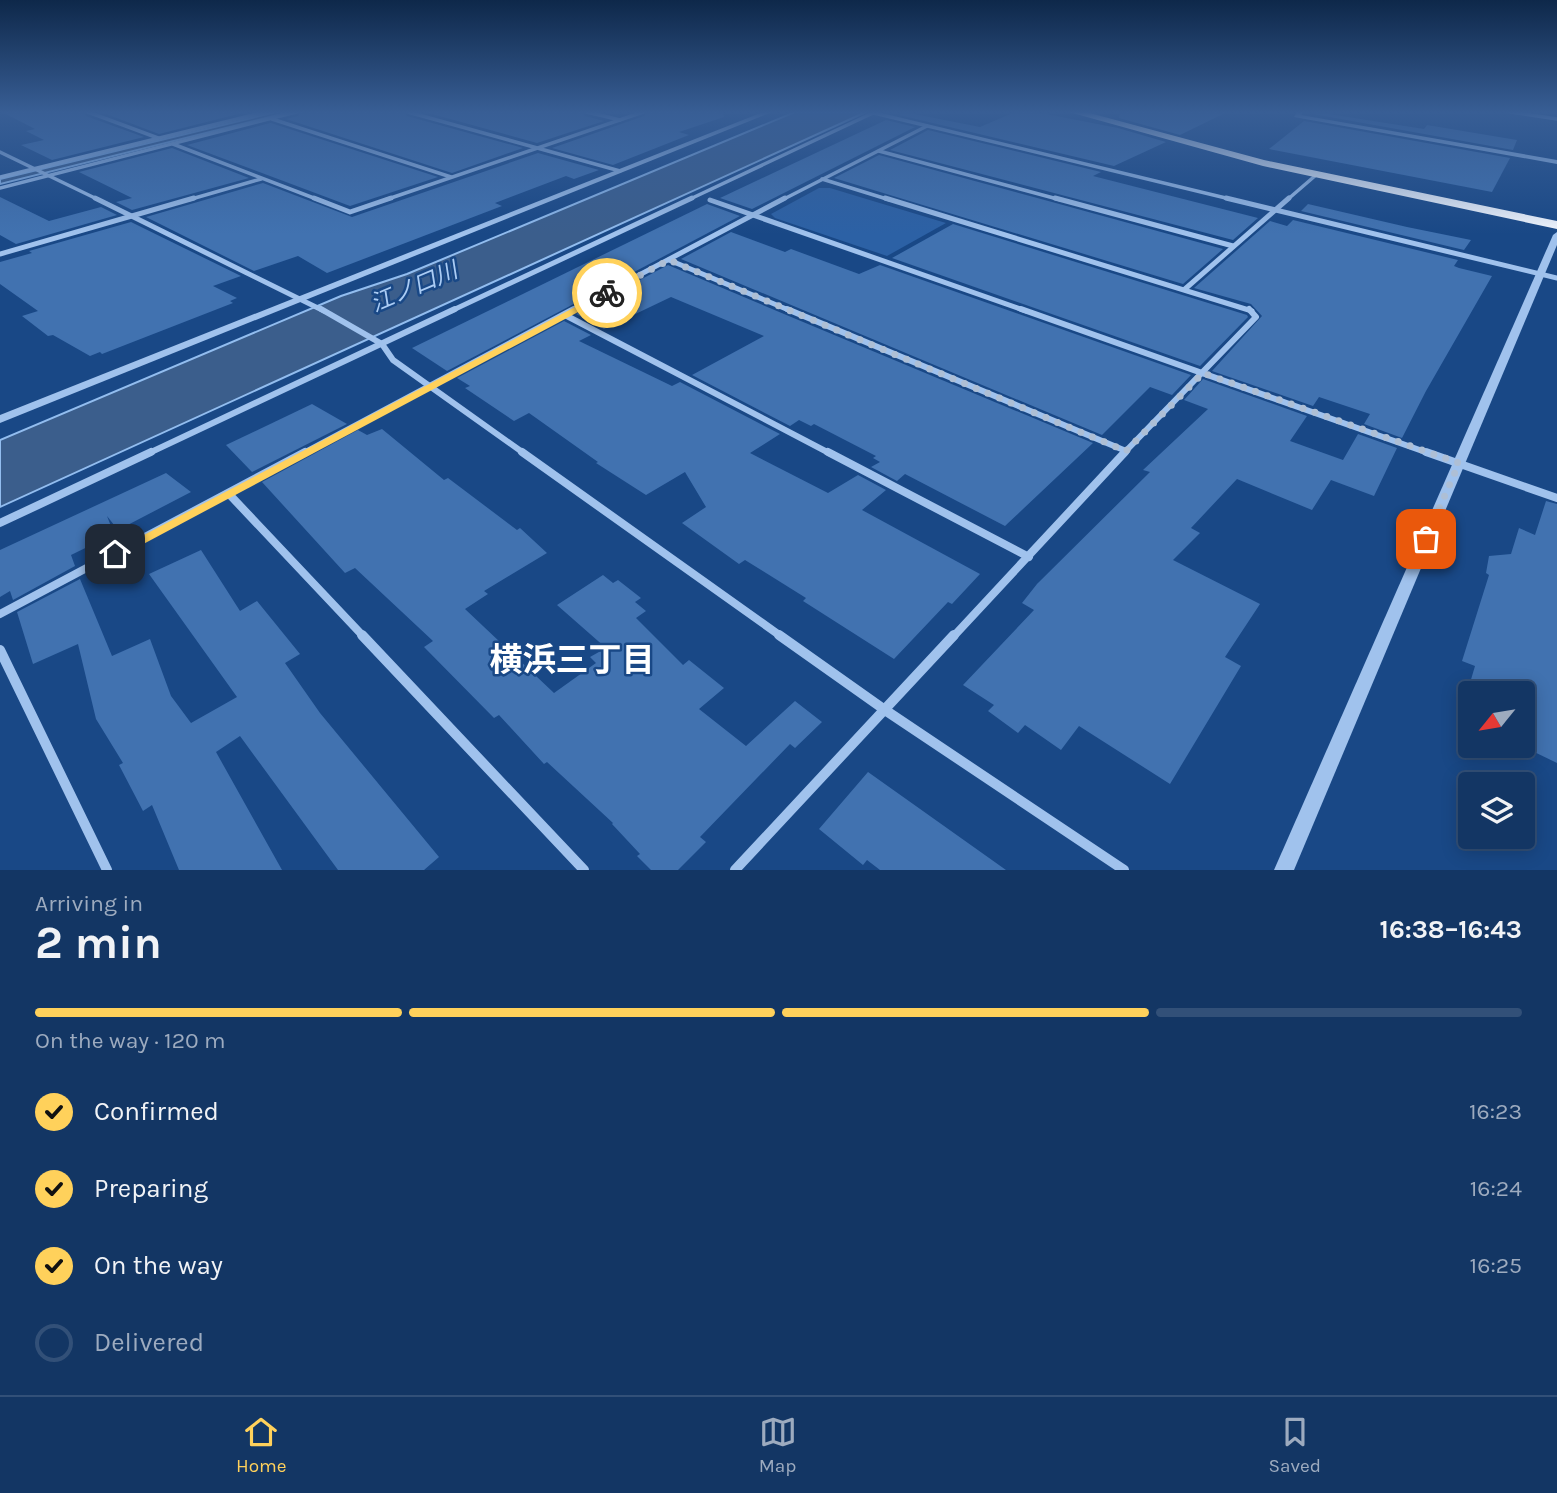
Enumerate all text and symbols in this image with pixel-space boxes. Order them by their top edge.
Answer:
water label: 江ノ口川 [366,255,464,317]
courier [572,258,642,328]
icon: bike [588,274,626,312]
pin [1396,509,1456,569]
icon: bag [1407,520,1445,558]
pin [85,524,145,584]
icon: home [96,535,134,573]
district label: 横浜三丁目 [490,641,655,679]
north arrow [1458,681,1535,758]
map controls [1458,681,1535,849]
button: layers [1458,772,1535,849]
text: Arriving in [35,890,143,917]
text: 16:38–16:43 [1380,914,1522,945]
text: 2 min [35,916,162,970]
text: On the way · 120 m [35,1027,226,1054]
icon: check [35,1093,73,1131]
text: Confirmed [94,1096,219,1127]
text: 16:23 [1469,1098,1522,1125]
icon: check [35,1170,73,1208]
text: Preparing [94,1173,208,1204]
text: 16:24 [1470,1175,1522,1202]
icon: check [35,1247,73,1285]
text: On the way [94,1250,223,1281]
text: 16:25 [1470,1252,1522,1279]
text: Delivered [94,1327,204,1358]
tab: Home [236,1413,287,1477]
tab: Map [759,1413,797,1477]
tab: Saved [1269,1413,1321,1477]

